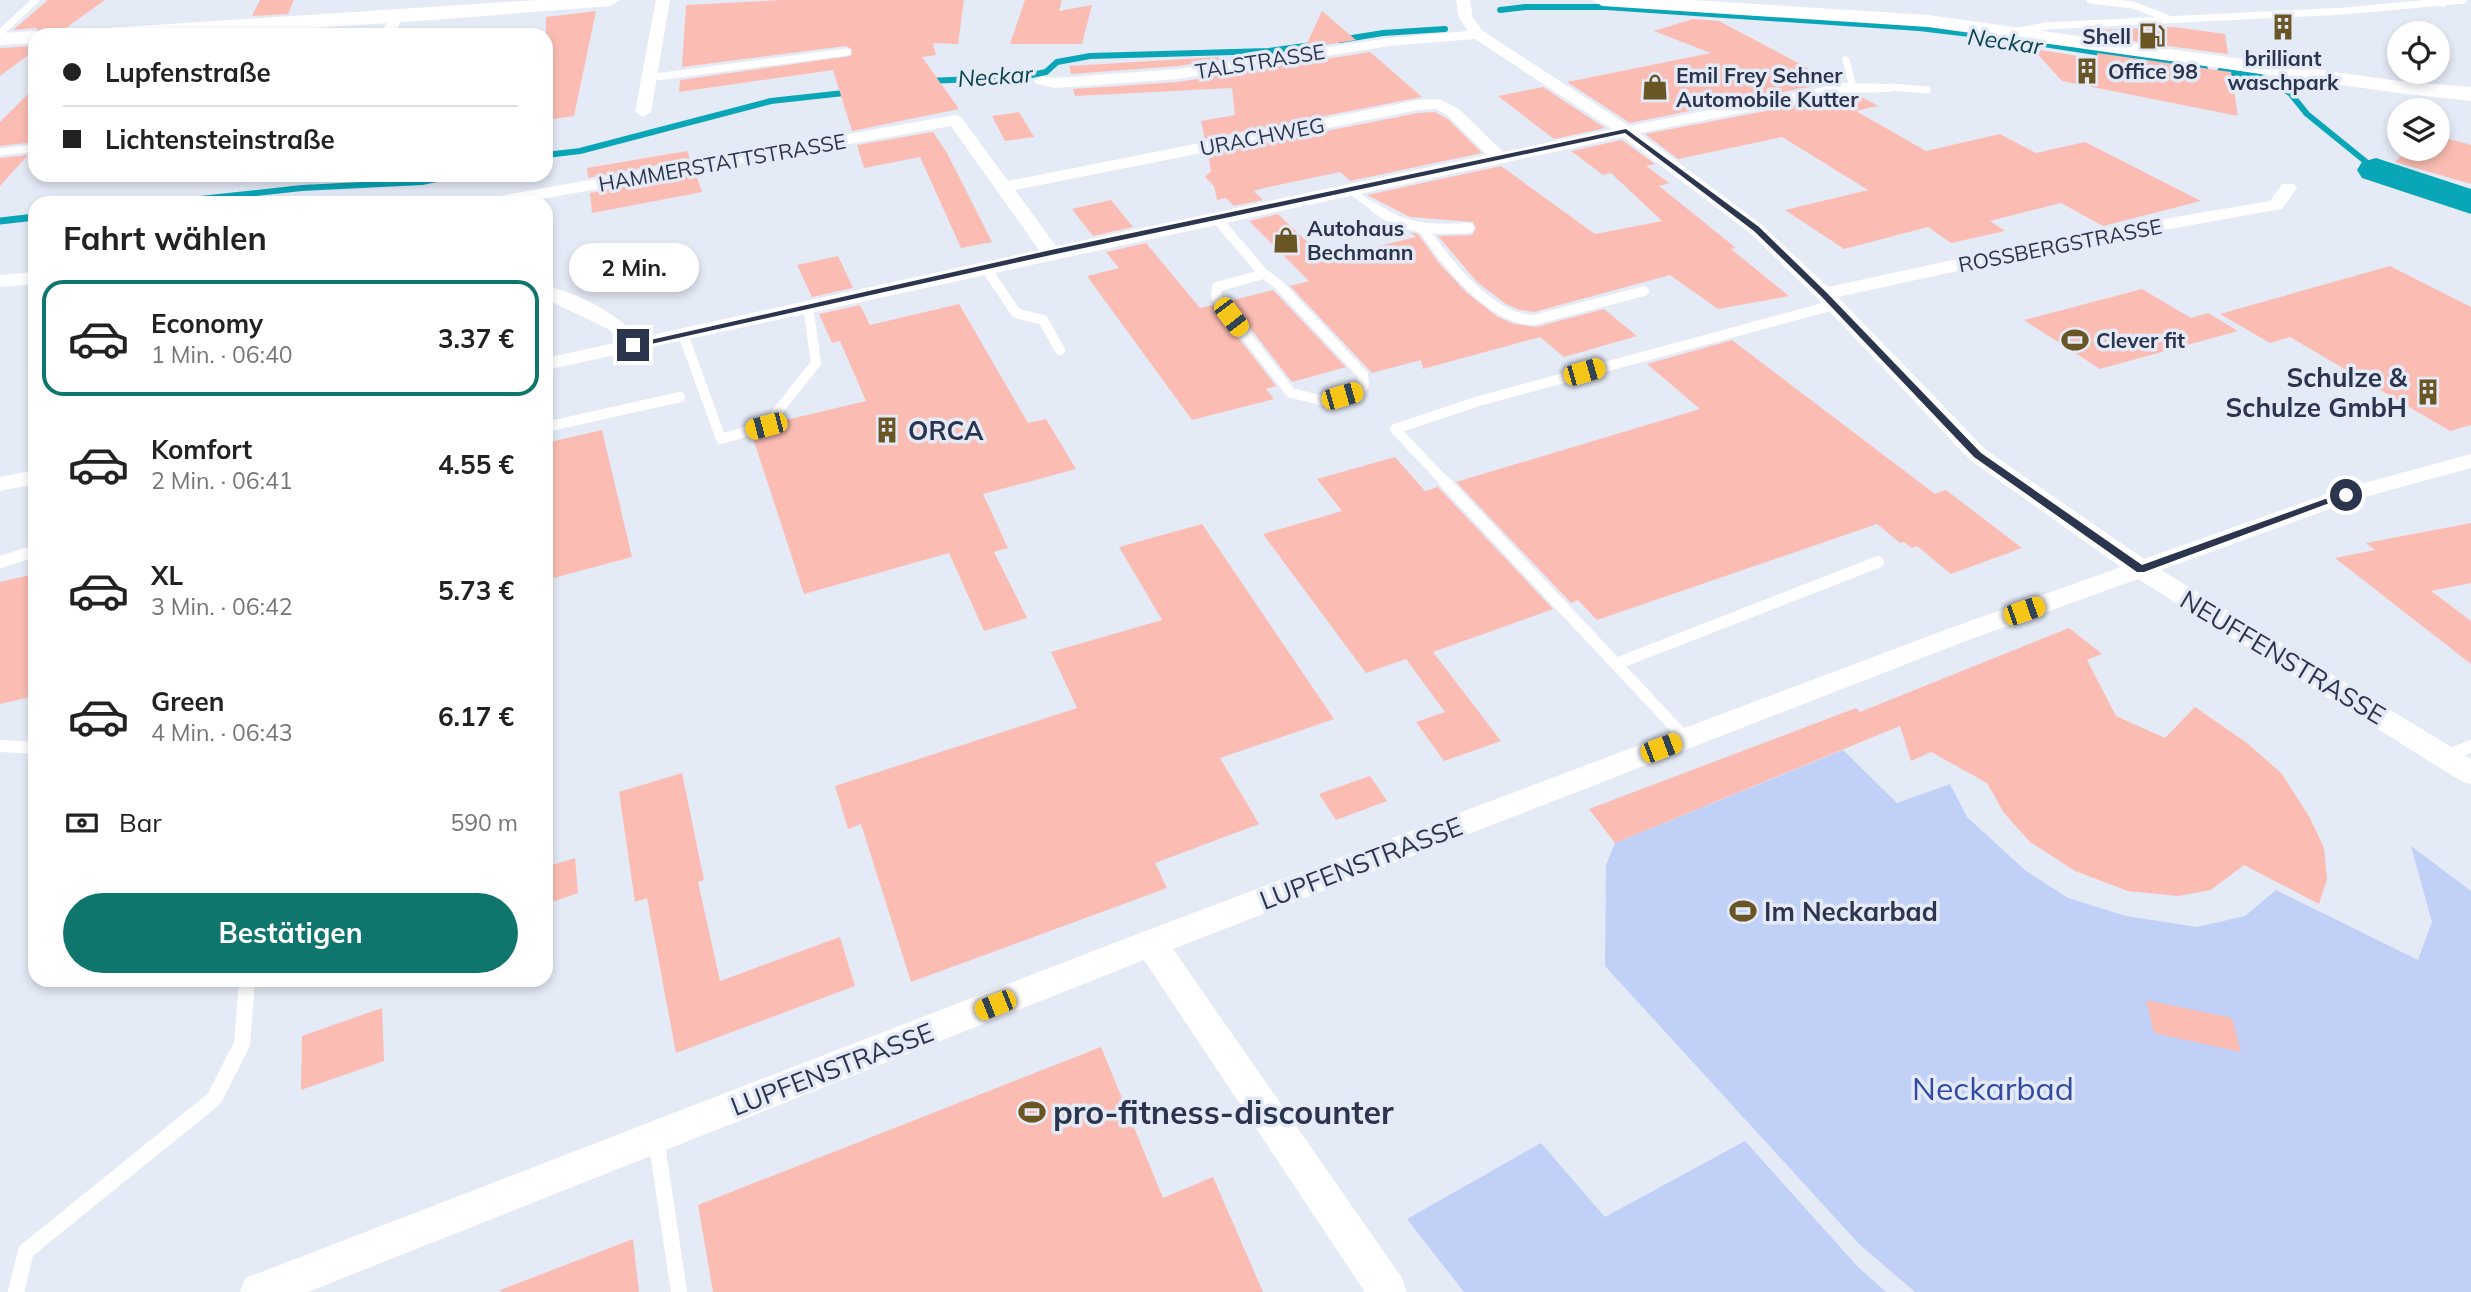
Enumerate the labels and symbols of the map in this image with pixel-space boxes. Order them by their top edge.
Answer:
building icon: brilliant waschpark [2268,12,2298,42]
water label: Neckar [1966,21,2046,61]
fuel station icon: Shell [2137,21,2167,51]
place label: Shell [2082,23,2131,49]
street label: TALSTRASSE [1193,38,1327,84]
place label: brilliant waschpark [2227,45,2339,95]
building icon: Office 98 [2072,56,2102,86]
place label: Office 98 [2108,58,2198,84]
water label: Neckar [957,59,1035,93]
place label: Emil Frey Sehner Automobile Kutter [1676,62,1859,112]
shop icon: Emil Frey Sehner Automobile Kutter [1640,72,1670,102]
street label: URACHWEG [1198,111,1326,161]
street label: HAMMERSTATTSTRASSE [596,127,848,197]
street label: ROSSBERGSTRASSE [1956,213,2164,277]
place label: Autohaus Bechmann [1307,215,1413,265]
shop icon: Autohaus Bechmann [1271,225,1301,255]
callout: 2 Min. [568,244,698,292]
car [1210,294,1253,340]
sports icon: Clever fit [2060,325,2090,355]
place label: Clever fit [2096,327,2185,353]
route end [617,329,649,361]
car [1561,356,1608,388]
place label: Schulze & Schulze GmbH [2226,361,2408,424]
building icon: Schulze & Schulze GmbH [2413,377,2443,407]
car [1319,380,1366,412]
car [743,410,790,442]
place label: ORCA [908,414,984,447]
building icon: ORCA [872,415,902,445]
route start [2330,479,2362,511]
street label: NEUFFENSTRASSE [2174,583,2392,731]
car [2001,594,2048,628]
car [1638,731,1685,765]
street label: LUPFENSTRASSE [1255,809,1467,917]
place label: Im Neckarbad [1764,895,1938,928]
sports icon: Im Neckarbad [1728,896,1758,926]
car [972,987,1019,1023]
street label: LUPFENSTRASSE [726,1015,938,1123]
park label: Neckarbad [1912,1068,2074,1108]
place label: pro-fitness-discounter [1053,1092,1394,1132]
sports icon: pro-fitness-discounter [1017,1097,1047,1127]

